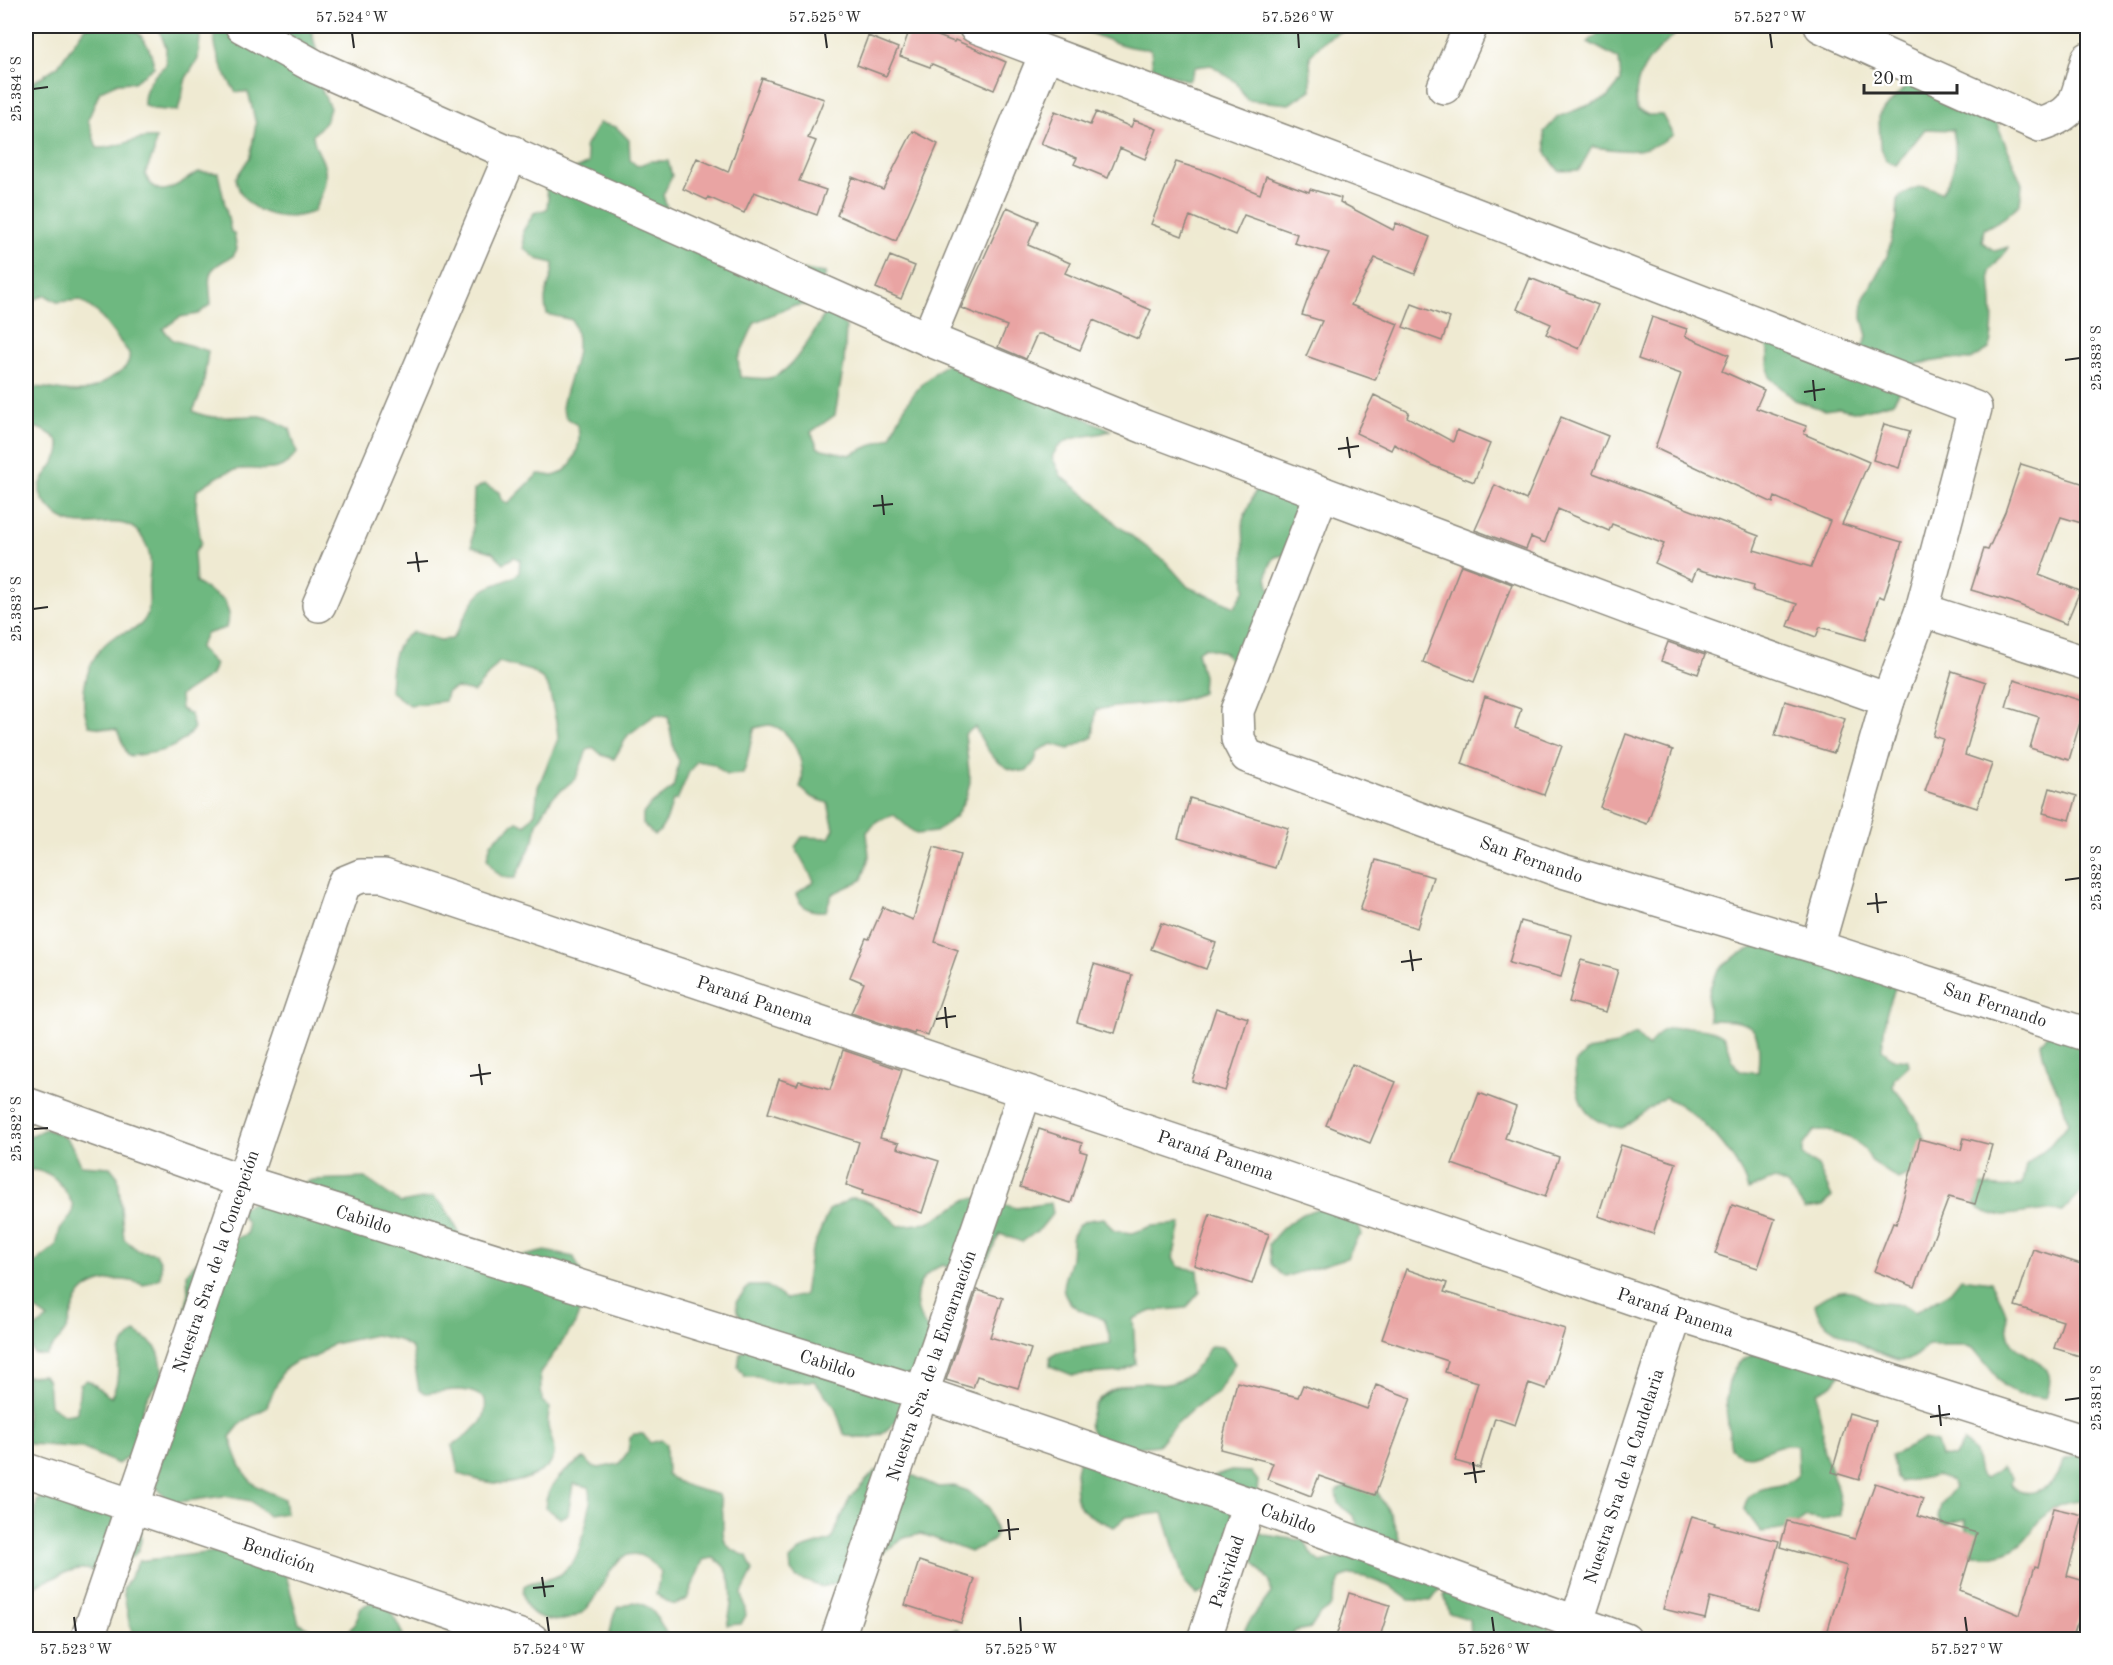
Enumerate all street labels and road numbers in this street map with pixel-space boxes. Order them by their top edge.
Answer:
street label: San Fernando [1477,834,1585,887]
street label: Paraná Panema [694,973,815,1029]
street label: San Fernando [1941,981,2049,1031]
street label: Paraná Panema [1155,1128,1276,1184]
street label: Nuestra Sra. de la Concepción [170,1148,263,1375]
street label: Cabildo [333,1203,394,1238]
street label: Nuestra Sra. de la Encarnación [884,1248,980,1484]
street label: Paraná Panema [1614,1285,1736,1341]
street label: Cabildo [797,1347,858,1382]
street label: Nuestra Sra de la Candelaria [1582,1367,1667,1586]
street label: Cabildo [1258,1501,1319,1538]
street label: Pasividad [1207,1533,1248,1610]
street label: Bendición [240,1535,318,1577]

